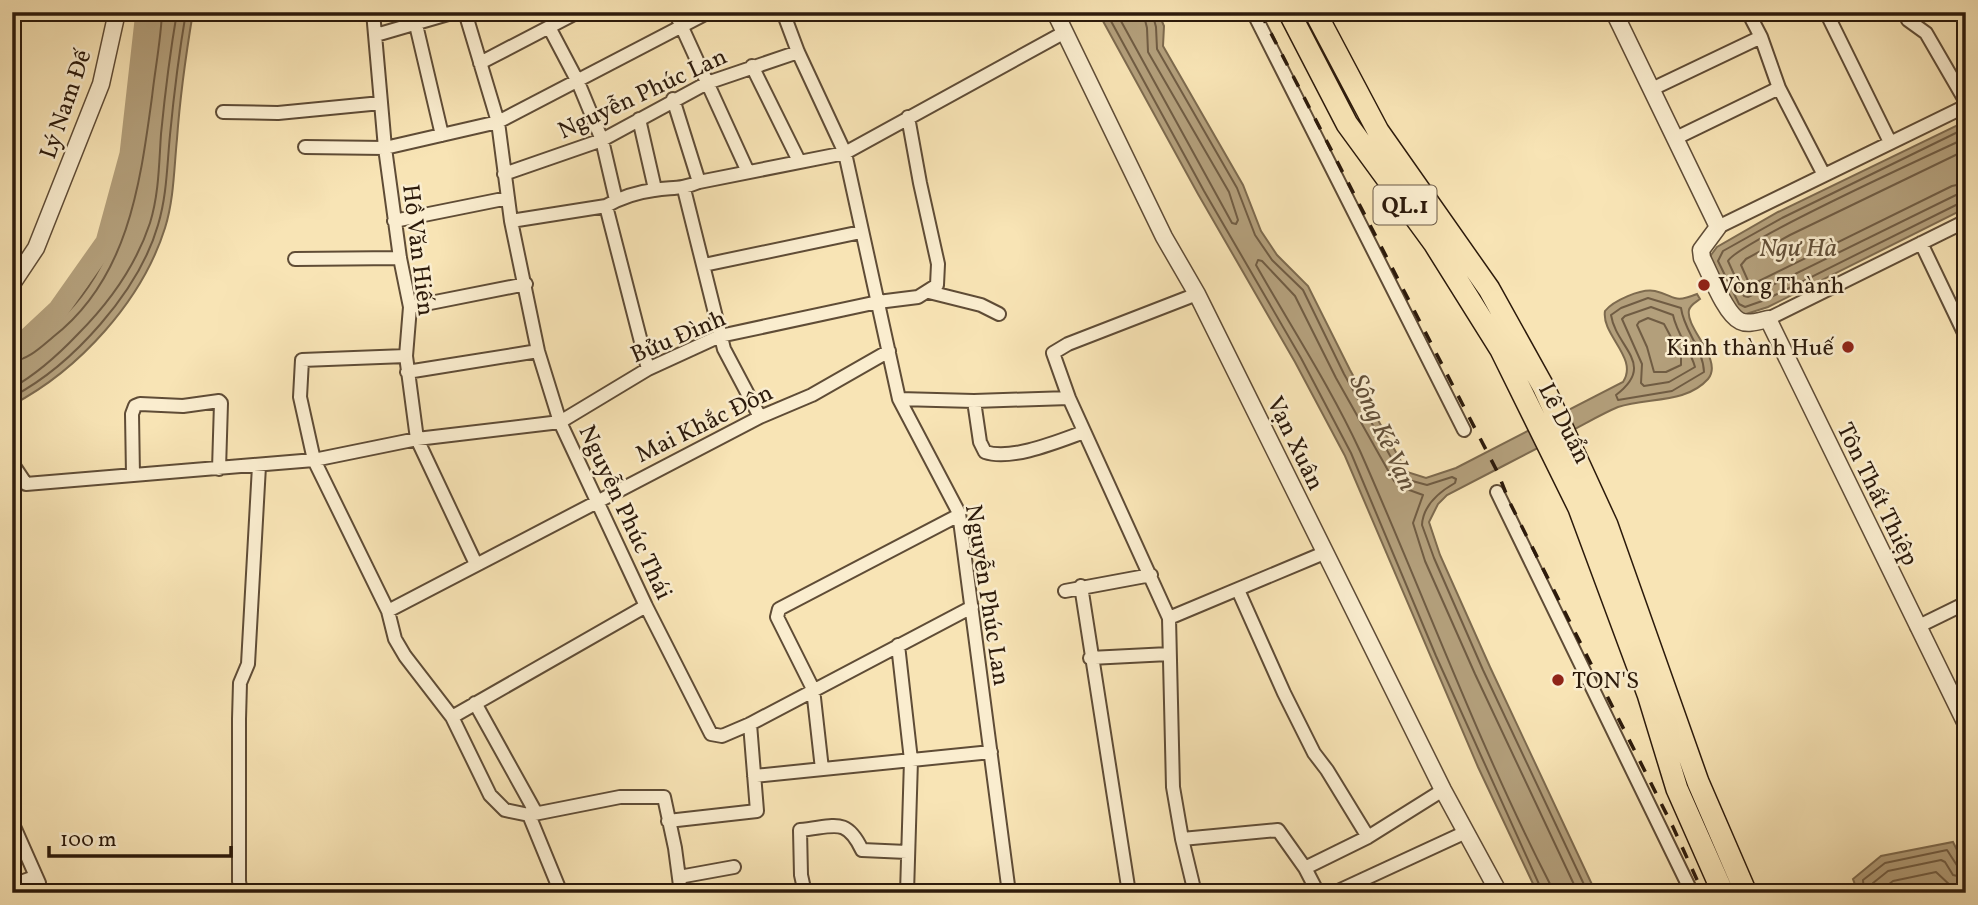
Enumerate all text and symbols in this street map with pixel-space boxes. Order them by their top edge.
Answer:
street label: Nguyễn Phúc Lan [553,41,733,149]
street label: Lý Nam Đế [32,45,102,164]
street label: Hồ Văn Hiến [392,183,442,318]
road number: QL.1 [1374,186,1436,224]
water label: Ngự Hà [1759,231,1837,267]
place label: Vòng Thành [1718,270,1845,304]
marker: Vòng Thành [1696,277,1712,293]
street label: Bửu Đình [626,303,732,373]
place label: Kinh thành Huế [1666,332,1835,366]
marker: Kinh thành Huế [1840,339,1856,355]
water label: Sông Kẻ Vạn [1340,369,1425,497]
street label: Mai Khắc Đôn [630,377,779,473]
street label: Lê Duẩn [1528,377,1598,470]
street label: Vạn Xuân [1257,391,1332,497]
street label: Tôn Thất Thiệp [1827,417,1926,572]
street label: Nguyễn Phúc Thái [569,420,680,606]
street label: Nguyễn Phúc Lan [955,502,1017,688]
place label: TON'S [1572,665,1639,699]
marker: TON'S [1550,672,1566,688]
scale bar [49,814,231,858]
text: 100 m [60,826,117,855]

